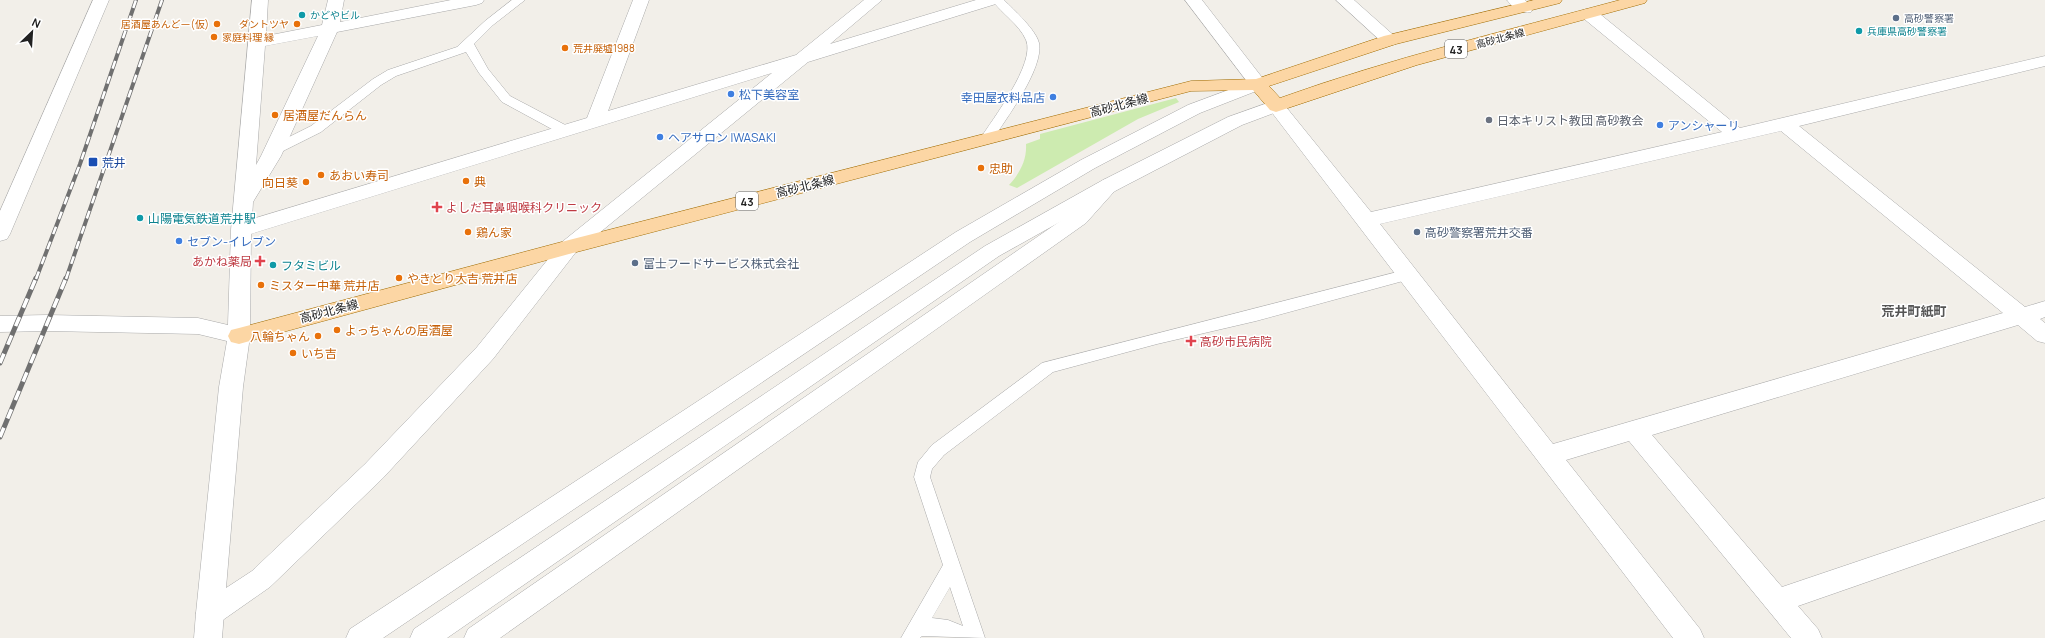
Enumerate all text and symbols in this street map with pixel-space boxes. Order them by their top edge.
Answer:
place label: かどやビル [310,8,360,22]
marker: かどやビル [297,10,307,20]
place label: 高砂警察署 [1904,11,1954,25]
north arrow [12,12,52,52]
marker: 高砂警察署 [1891,13,1901,23]
text: N [30,14,43,31]
place label: 居酒屋あんどー(仮) [121,17,209,31]
place label: ダントツヤ [239,17,289,31]
marker: 居酒屋あんどー(仮) [212,19,222,29]
marker: ダントツヤ [292,19,302,29]
place label: 兵庫県高砂警察署 [1867,24,1947,38]
street label: 高砂北条線 [1474,25,1526,51]
marker: 兵庫県高砂警察署 [1854,26,1864,36]
place label: 家庭料理 縁 [222,30,274,44]
marker: 家庭料理 縁 [209,32,219,42]
road number: 43 [1445,40,1467,58]
place label: 荒井廃墟1988 [573,41,635,55]
marker: 荒井廃墟1988 [560,43,570,53]
place label: 松下美容室 [739,86,799,103]
marker: 松下美容室 [726,89,736,99]
place label: 幸田屋衣料品店 [961,89,1045,106]
street label: 高砂北条線 [1088,89,1150,121]
marker: 幸田屋衣料品店 [1048,92,1058,102]
place label: 居酒屋だんらん [283,107,367,124]
marker: 居酒屋だんらん [270,110,280,120]
place label: 日本キリスト教団 高砂教会 [1497,112,1643,129]
marker: 日本キリスト教団 高砂教会 [1484,115,1494,125]
place label: アンシャーリ [1668,117,1740,134]
marker: アンシャーリ [1655,120,1665,130]
place label: ヘアサロン IWASAKI [668,129,776,146]
marker: ヘアサロン IWASAKI [655,132,665,142]
place label: 荒井 [102,154,126,171]
marker: 荒井 [87,156,99,168]
place label: 忠助 [989,160,1013,177]
marker: 忠助 [976,163,986,173]
place label: あおい寿司 [329,167,389,184]
marker: あおい寿司 [316,170,326,180]
street label: 高砂北条線 [774,170,836,202]
place label: 典 [474,173,486,190]
place label: 向日葵 [262,174,298,191]
marker: 典 [461,176,471,186]
marker: 向日葵 [301,177,311,187]
road number: 43 [736,192,758,210]
place label: よしだ耳鼻咽喉科クリニック [446,199,602,216]
marker: よしだ耳鼻咽喉科クリニック [431,201,443,213]
place label: 山陽電気鉄道荒井駅 [148,210,256,227]
marker: 山陽電気鉄道荒井駅 [135,213,145,223]
place label: 鶏ん家 [476,224,512,241]
place label: 高砂警察署荒井交番 [1425,224,1533,241]
marker: 鶏ん家 [463,227,473,237]
marker: 高砂警察署荒井交番 [1412,227,1422,237]
place label: セブン-イレブン [187,233,276,250]
marker: セブン-イレブン [174,236,184,246]
place label: あかね薬局 [192,253,252,270]
place label: 富士フードサービス株式会社 [643,255,799,272]
marker: あかね薬局 [255,256,265,266]
place label: フタミビル [281,257,341,274]
marker: 富士フードサービス株式会社 [630,258,640,268]
marker: フタミビル [268,260,278,270]
place label: やきとり大吉 荒井店 [407,270,517,287]
marker: やきとり大吉 荒井店 [394,273,404,283]
place label: ミスター中華 荒井店 [269,277,379,294]
marker: ミスター中華 荒井店 [256,280,266,290]
street label: 高砂北条線 [298,295,360,327]
district label: 荒井町紙町 [1881,302,1947,320]
place label: よっちゃんの居酒屋 [345,322,453,339]
marker: よっちゃんの居酒屋 [332,325,342,335]
place label: 八輪ちゃん [250,328,310,345]
marker: 八輪ちゃん [313,331,323,341]
place label: 高砂市民病院 [1200,333,1272,350]
marker: 高砂市民病院 [1185,335,1197,347]
place label: いち吉 [301,345,337,362]
marker: いち吉 [288,348,298,358]

